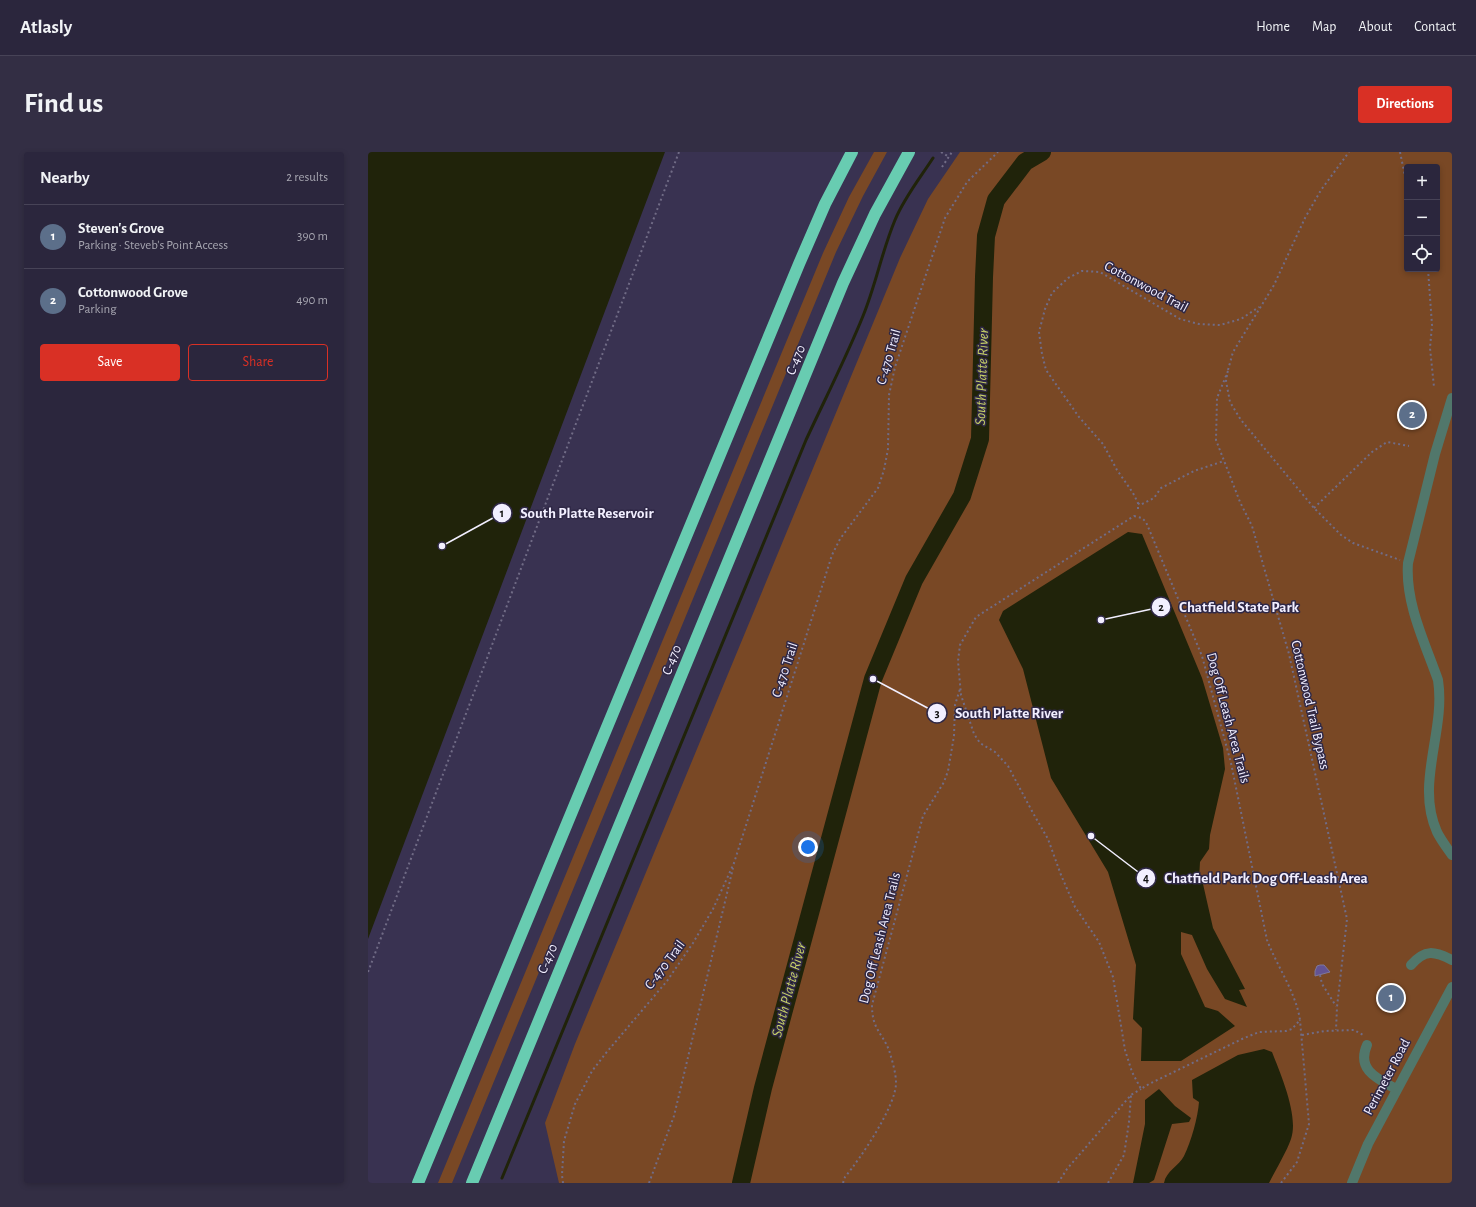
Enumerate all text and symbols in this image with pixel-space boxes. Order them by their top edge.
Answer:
text: Atlasly [20,18,72,37]
text: Home [1256,20,1290,34]
text: Map [1312,20,1336,34]
text: About [1358,20,1392,34]
text: Contact [1414,20,1456,34]
button: Directions [1358,86,1452,123]
text: Find us [24,90,103,118]
map controls [1404,164,1440,272]
button: + [1404,164,1440,200]
text: Nearby [40,169,90,186]
text: 2 results [286,171,328,184]
button: − [1404,200,1440,236]
text: Steven's Grove [78,221,164,236]
text: 1 [51,230,55,243]
text: 390 m [297,230,328,243]
button: locate [1404,236,1440,272]
text: Parking · Steveb's Point Access [78,239,228,252]
street label: Cottonwood Trail [1102,259,1190,315]
text: Cottonwood Grove [78,285,188,300]
text: 2 [50,294,56,307]
text: 490 m [296,294,328,307]
text: Parking [78,303,117,316]
water label: South Platte River [973,327,991,426]
street label: C-470 Trail [874,328,904,386]
street label: C-470 [784,343,808,377]
button: Save [40,344,180,381]
button: Share [188,344,328,381]
pin: 2 [1399,400,1425,430]
callout: South Platte Reservoir [492,499,662,526]
text: South Platte Reservoir [520,506,654,521]
text: 1 [500,507,504,519]
callout: Chatfield State Park [1151,594,1307,621]
text: Chatfield State Park [1179,600,1300,615]
text: 2 [1158,601,1164,613]
street label: Cottonwood Trail Bypass [1288,639,1332,771]
street label: C-470 Trail [770,641,800,699]
street label: C-470 [660,643,684,677]
street label: Dog Off Leash Area Trails [1204,651,1252,785]
callout: South Platte River [927,699,1071,726]
text: South Platte River [955,706,1064,721]
text: 3 [934,707,940,719]
your location [798,837,818,857]
callout: Chatfield Park Dog Off-Leash Area [1136,864,1376,891]
street label: Dog Off Leash Area Trails [857,871,903,1005]
text: Chatfield Park Dog Off-Leash Area [1164,871,1368,886]
text: 4 [1143,872,1149,884]
street label: C-470 Trail [642,938,688,992]
water label: South Platte River [769,940,809,1039]
street label: C-470 [535,942,561,976]
pin: 1 [1378,983,1404,1013]
street label: Perimeter Road [1361,1037,1413,1117]

